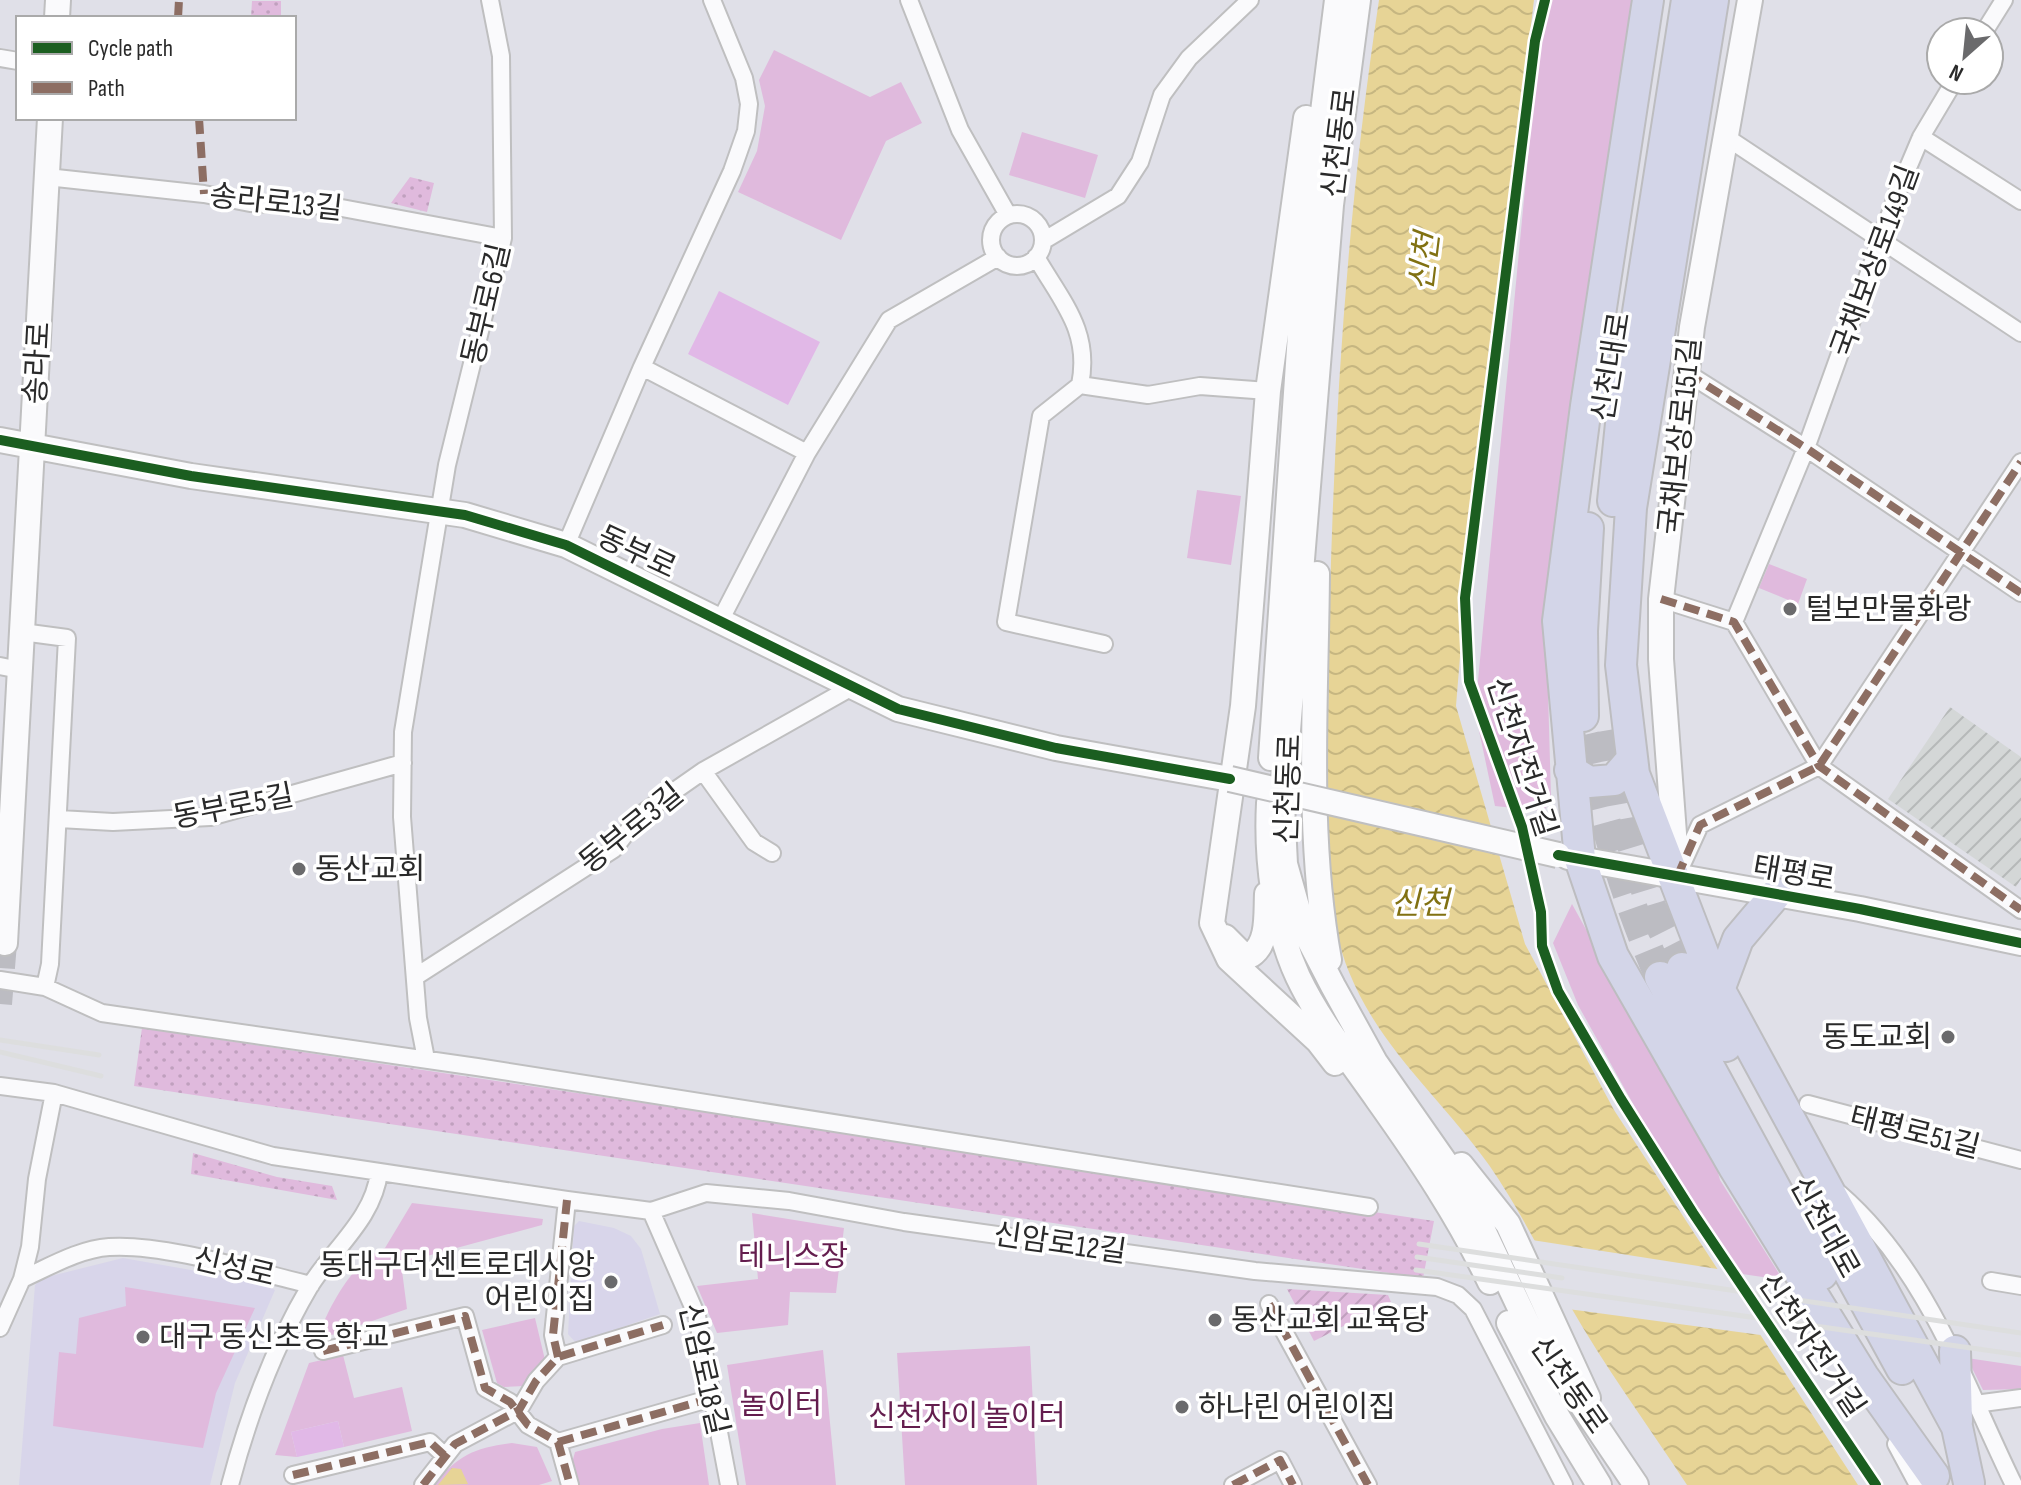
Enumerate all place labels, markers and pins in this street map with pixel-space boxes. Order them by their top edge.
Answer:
place label: 털보만물화랑 [1806,592,1972,628]
marker: 털보만물화랑 [1781,600,1799,618]
place label: 동산교회 [315,852,425,888]
marker: 동산교회 [290,860,308,878]
place label: 동도교회 [1822,1020,1932,1056]
marker: 동도교회 [1939,1028,1957,1046]
place label: 동대구더센트로데시앙 어린이집 [319,1248,595,1318]
marker: 동대구더센트로데시앙 어린이집 [602,1273,620,1291]
place label: 동산교회 교육당 [1231,1303,1429,1339]
marker: 동산교회 교육당 [1206,1311,1224,1329]
place label: 대구 동신초등 학교 [159,1320,389,1356]
marker: 대구 동신초등 학교 [134,1328,152,1346]
place label: 하나린 어린이집 [1198,1390,1396,1426]
marker: 하나린 어린이집 [1173,1398,1191,1416]

